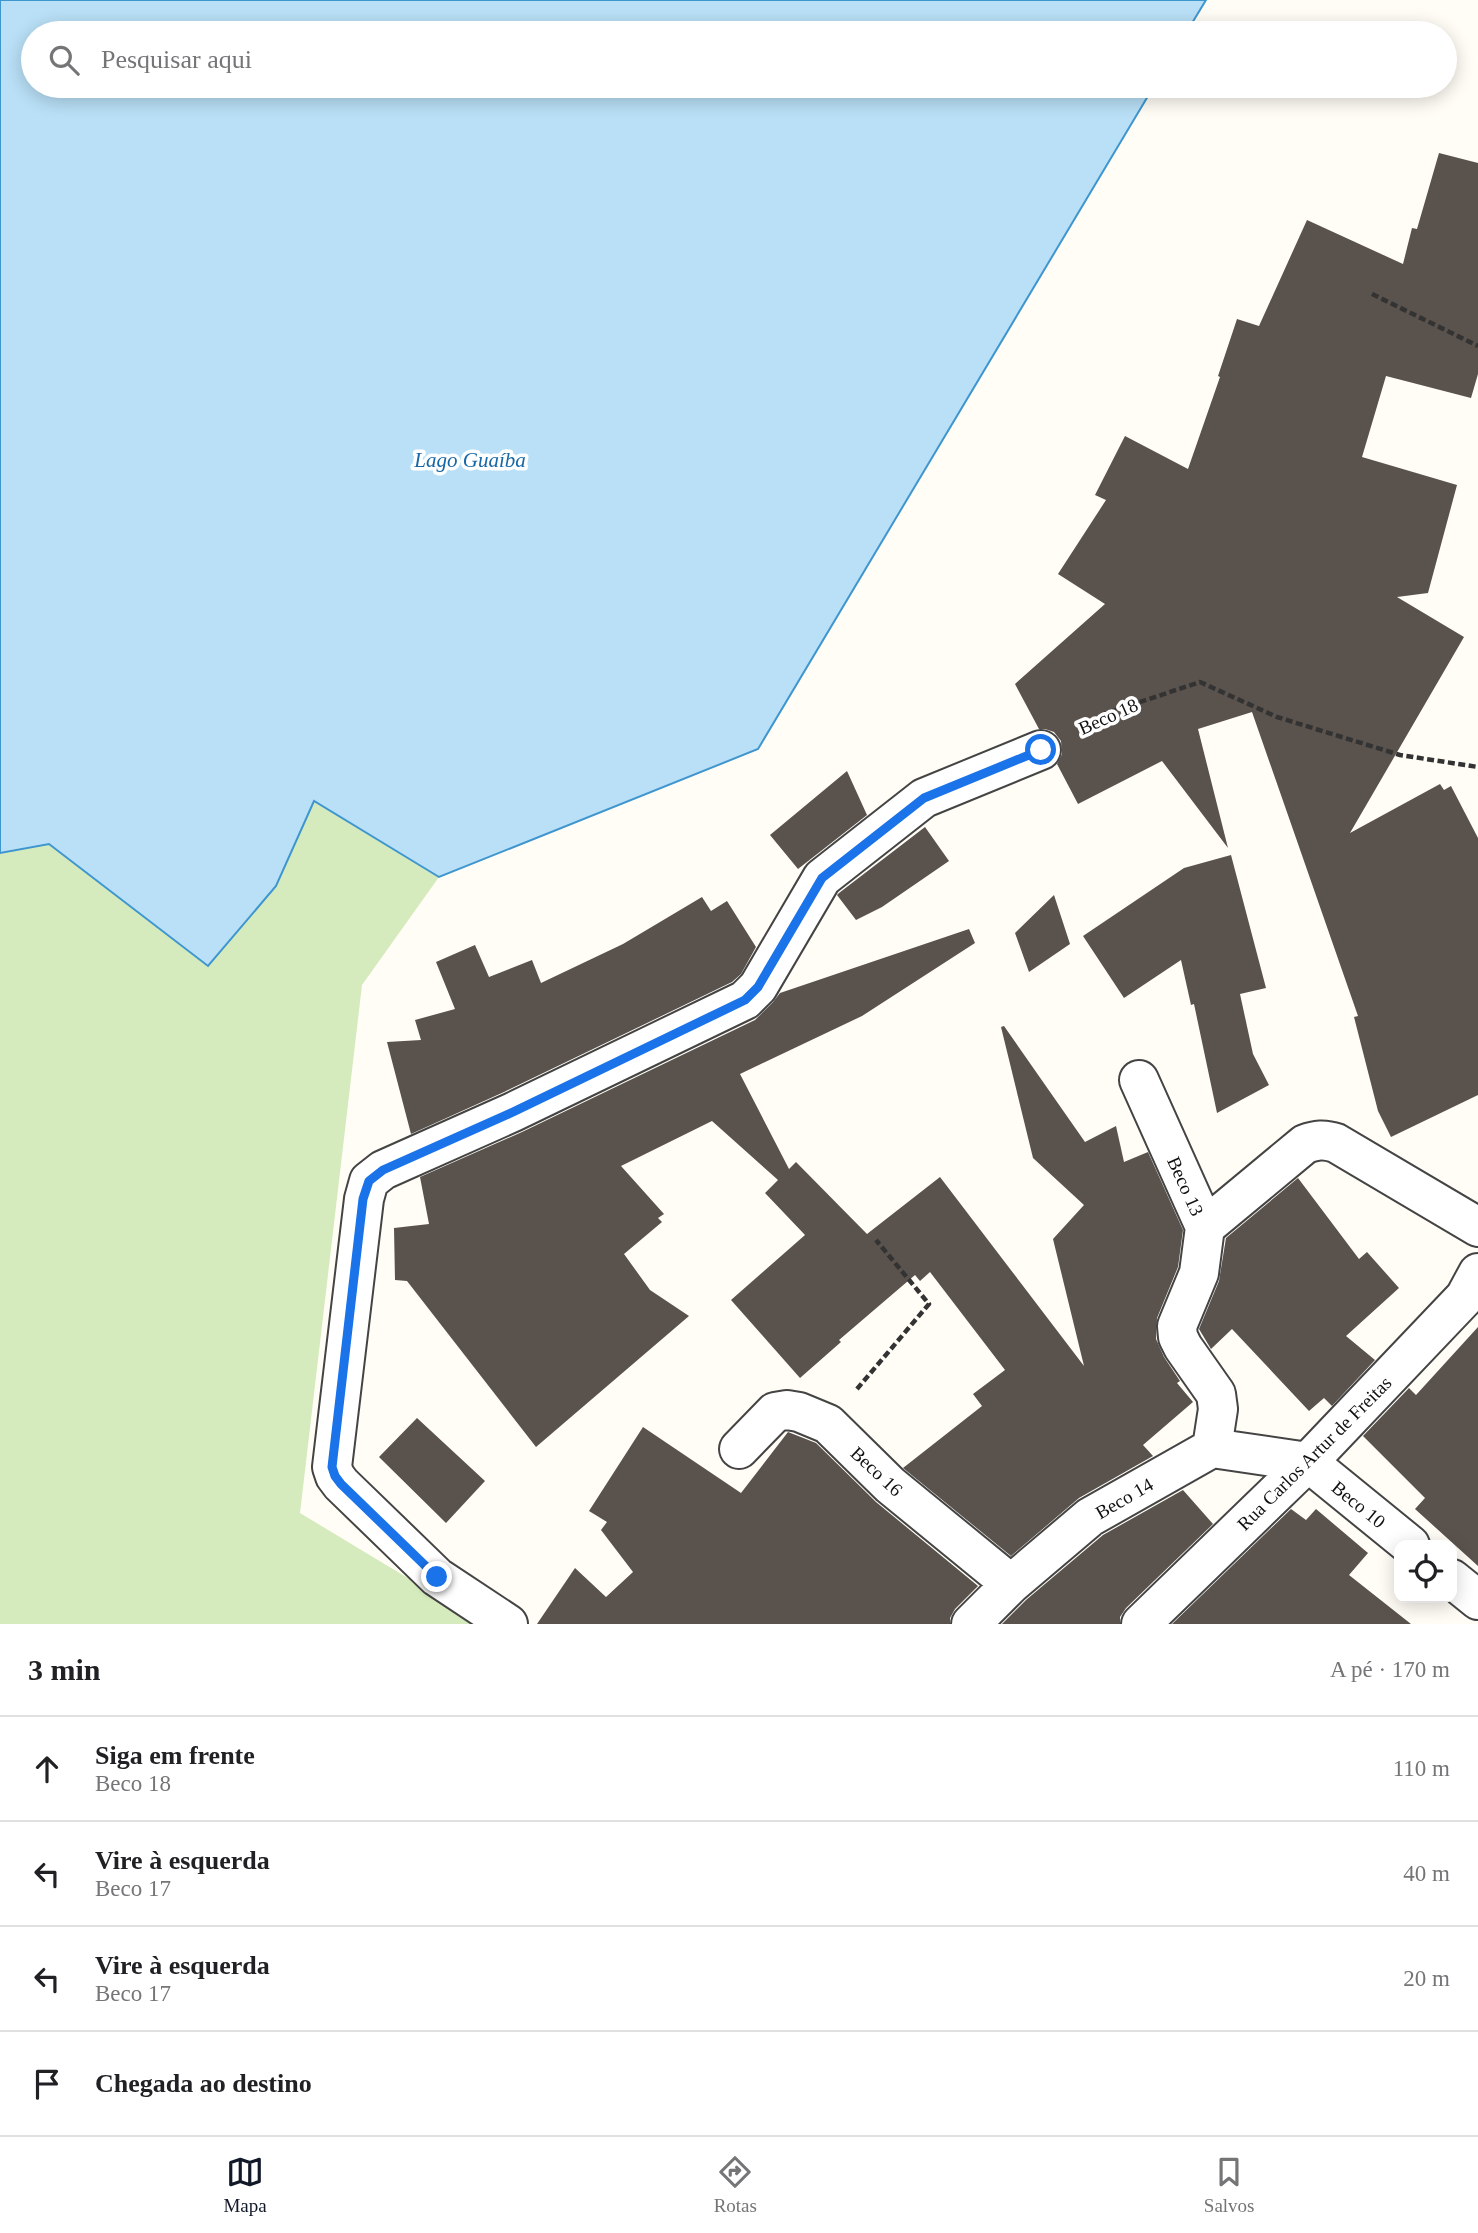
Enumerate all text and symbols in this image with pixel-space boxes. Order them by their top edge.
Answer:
search box [21,21,1457,98]
icon: search [45,41,83,79]
text: Pesquisar aqui [101,45,252,74]
water label: Lago Guaíba [413,448,526,472]
street label: Beco 18 [1075,694,1141,739]
route start [1025,734,1056,765]
street label: Beco 13 [1163,1153,1208,1219]
street label: Rua Carlos Artur de Freitas [1233,1372,1396,1535]
street label: Beco 16 [847,1442,907,1500]
street label: Beco 14 [1092,1473,1157,1523]
street label: Beco 10 [1328,1476,1390,1532]
map controls [1394,1540,1457,1603]
button: locate [1394,1540,1457,1603]
route end [421,1561,452,1592]
text: 3 min [28,1653,101,1686]
text: A pé · 170 m [1330,1657,1450,1682]
text: Siga em frente [95,1741,255,1770]
icon: ahead [28,1750,66,1788]
text: 110 m [1393,1756,1450,1781]
text: Beco 18 [95,1771,171,1796]
text: Vire à esquerda [95,1846,270,1875]
icon: left [28,1855,66,1893]
text: 40 m [1403,1861,1450,1886]
text: Beco 17 [95,1876,171,1901]
text: Vire à esquerda [95,1951,270,1980]
icon: left [28,1960,66,1998]
text: 20 m [1403,1966,1450,1991]
text: Beco 17 [95,1981,171,2006]
icon: arrive [28,2065,66,2103]
text: Chegada ao destino [95,2069,312,2098]
tab: Mapa [223,2153,267,2217]
tab: Rotas [714,2153,757,2217]
tab: Salvos [1204,2153,1255,2217]

